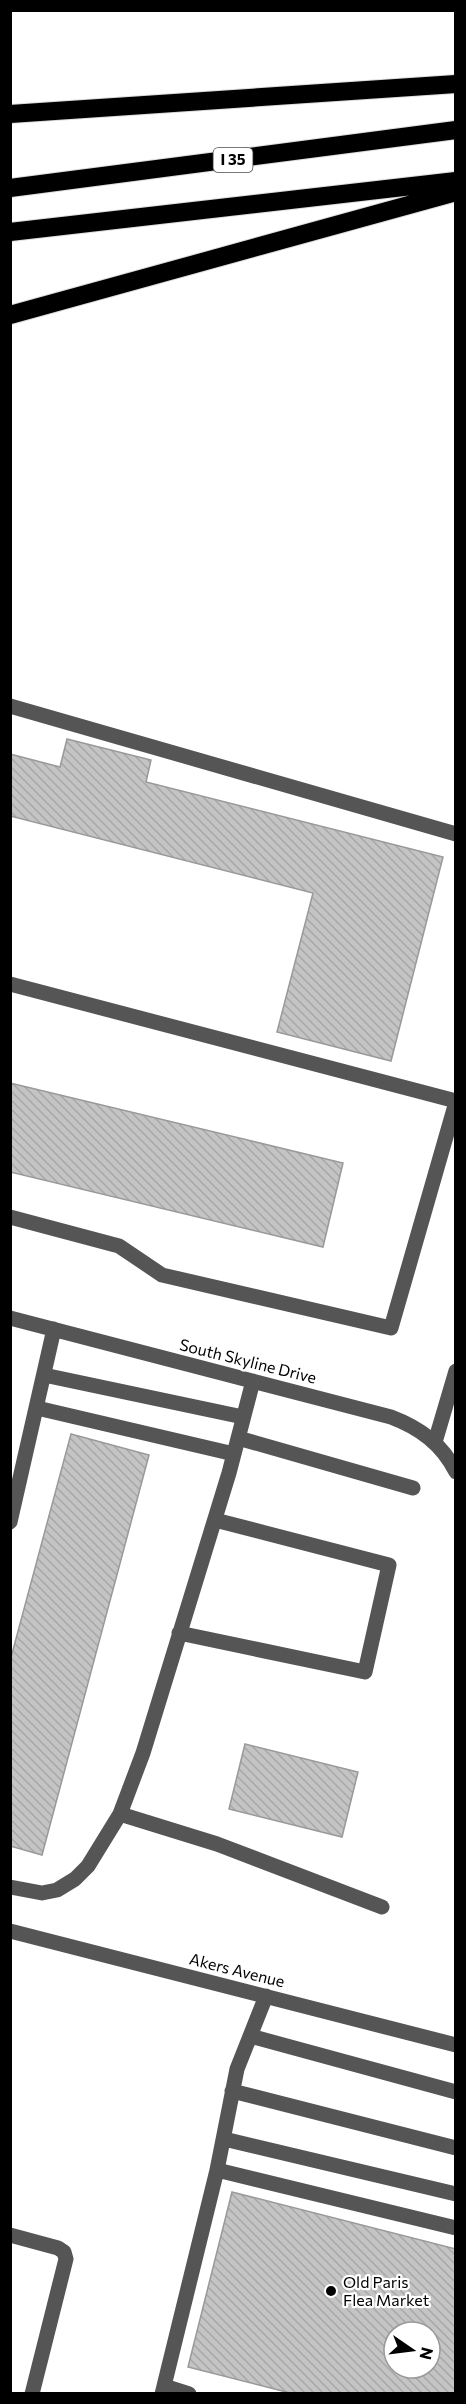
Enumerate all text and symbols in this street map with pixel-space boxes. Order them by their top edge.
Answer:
road number: I 35 [214,148,252,172]
street label: South Skyline Drive [178,1334,319,1387]
street label: Akers Avenue [187,1948,287,1991]
place label: Old Paris Flea Market [343,2272,430,2309]
marker: Old Paris Flea Market [324,2284,338,2298]
north arrow [382,2320,442,2380]
text: N [416,2346,438,2362]

